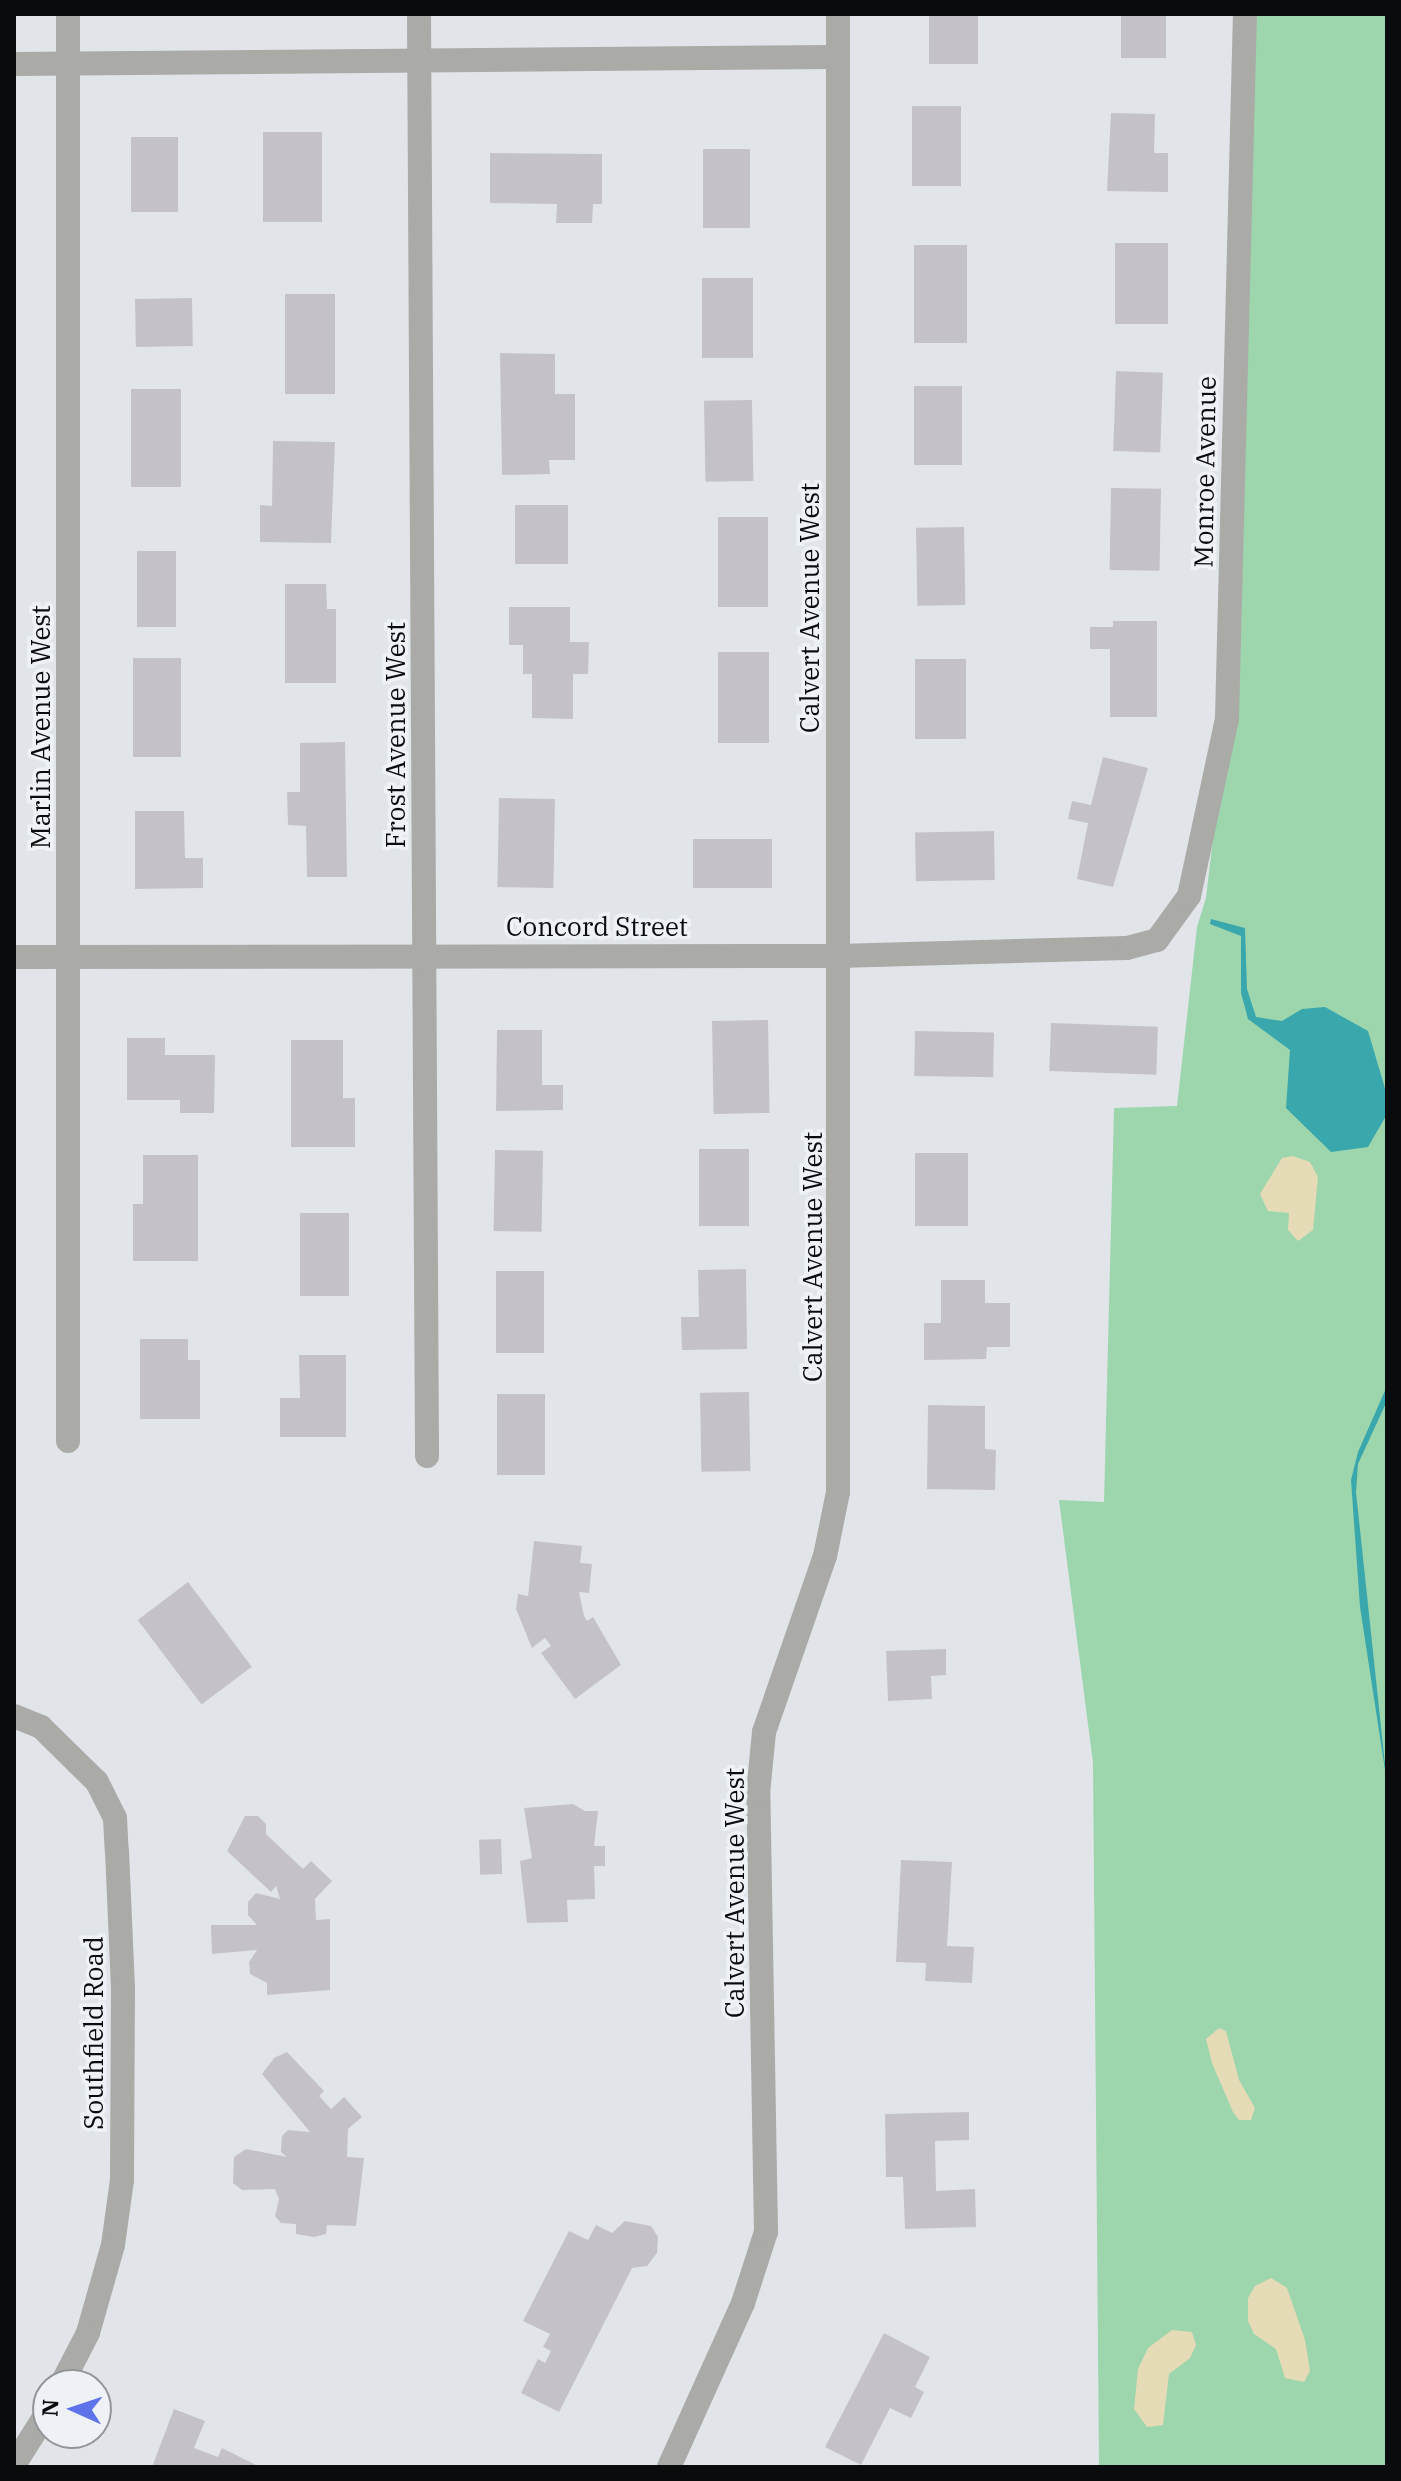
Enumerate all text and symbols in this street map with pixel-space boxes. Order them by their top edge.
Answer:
street label: Monroe Avenue [1188,376,1222,568]
street label: Calvert Avenue West [794,483,826,733]
street label: Marlin Avenue West [25,605,57,849]
street label: Frost Avenue West [380,622,412,848]
street label: Concord Street [506,911,688,943]
street label: Calvert Avenue West [797,1132,829,1382]
street label: Calvert Avenue West [719,1768,751,2018]
street label: Southfield Road [78,1936,110,2130]
north arrow [32,2369,112,2449]
text: N [35,2398,64,2417]

